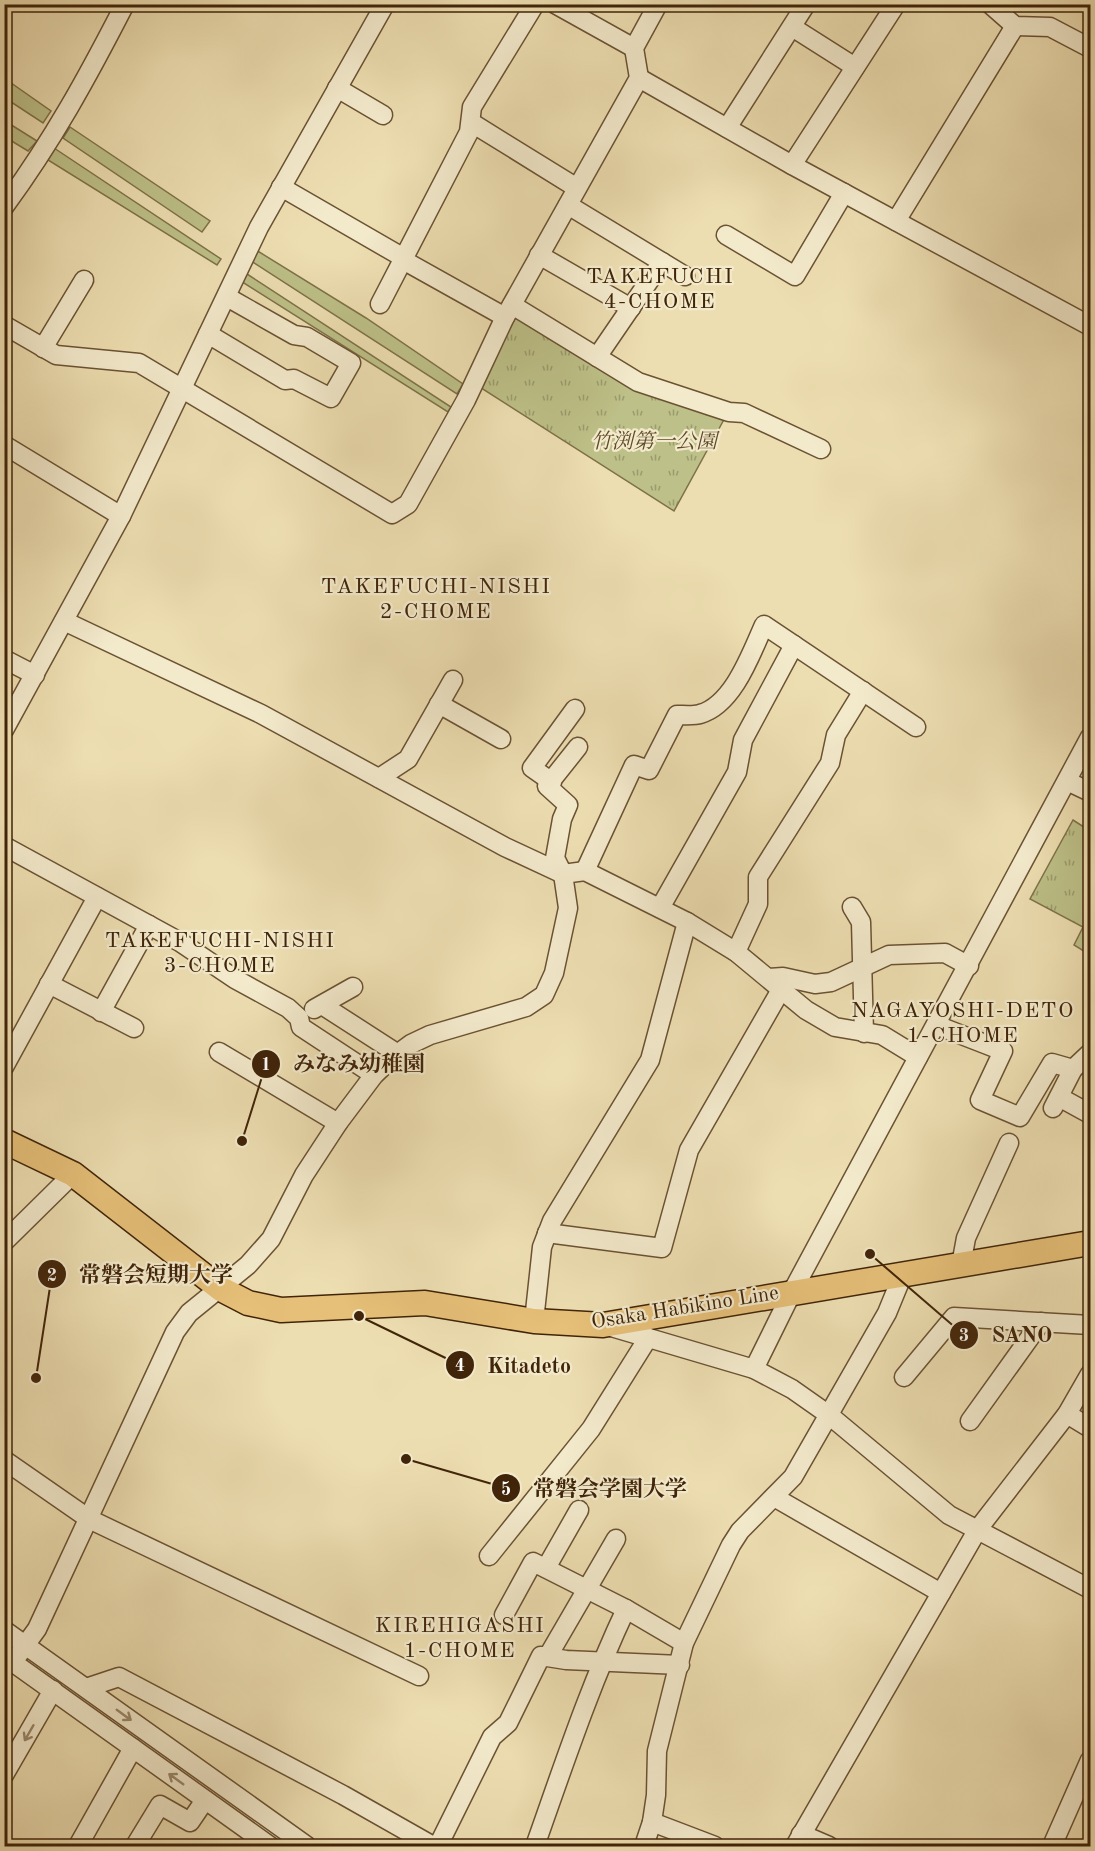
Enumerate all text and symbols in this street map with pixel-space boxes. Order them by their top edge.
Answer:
district label: TAKEFUCHI 4-CHOME [586,266,734,313]
park label: 竹渕第一公園 [591,430,720,453]
district label: TAKEFUCHI-NISHI 2-CHOME [321,576,551,623]
district label: TAKEFUCHI-NISHI 3-CHOME [105,930,335,977]
district label: NAGAYOSHI-DETO 1-CHOME [851,1000,1075,1047]
callout: みなみ幼稚園 [251,1044,437,1084]
text: みなみ幼稚園 [293,1052,425,1076]
text: 1 [261,1056,271,1074]
callout: 常磐会短期大学 [37,1254,245,1294]
text: 常磐会短期大学 [79,1263,233,1287]
text: 2 [47,1267,57,1285]
street label: Osaka Habikino Line [590,1283,780,1333]
callout: SANO [949,1315,1064,1355]
text: SANO [992,1325,1052,1347]
text: 3 [959,1327,969,1345]
callout: Kitadeto [445,1345,582,1385]
text: Kitadeto [487,1356,571,1378]
text: 4 [455,1357,465,1375]
callout: 常磐会学園大学 [491,1468,699,1508]
text: 常磐会学園大学 [533,1477,687,1501]
text: 5 [501,1481,511,1499]
district label: KIREHIGASHI 1-CHOME [375,1615,545,1662]
one-way arrow [116,1709,132,1721]
one-way arrow [22,1724,34,1741]
one-way arrow [169,1773,185,1785]

